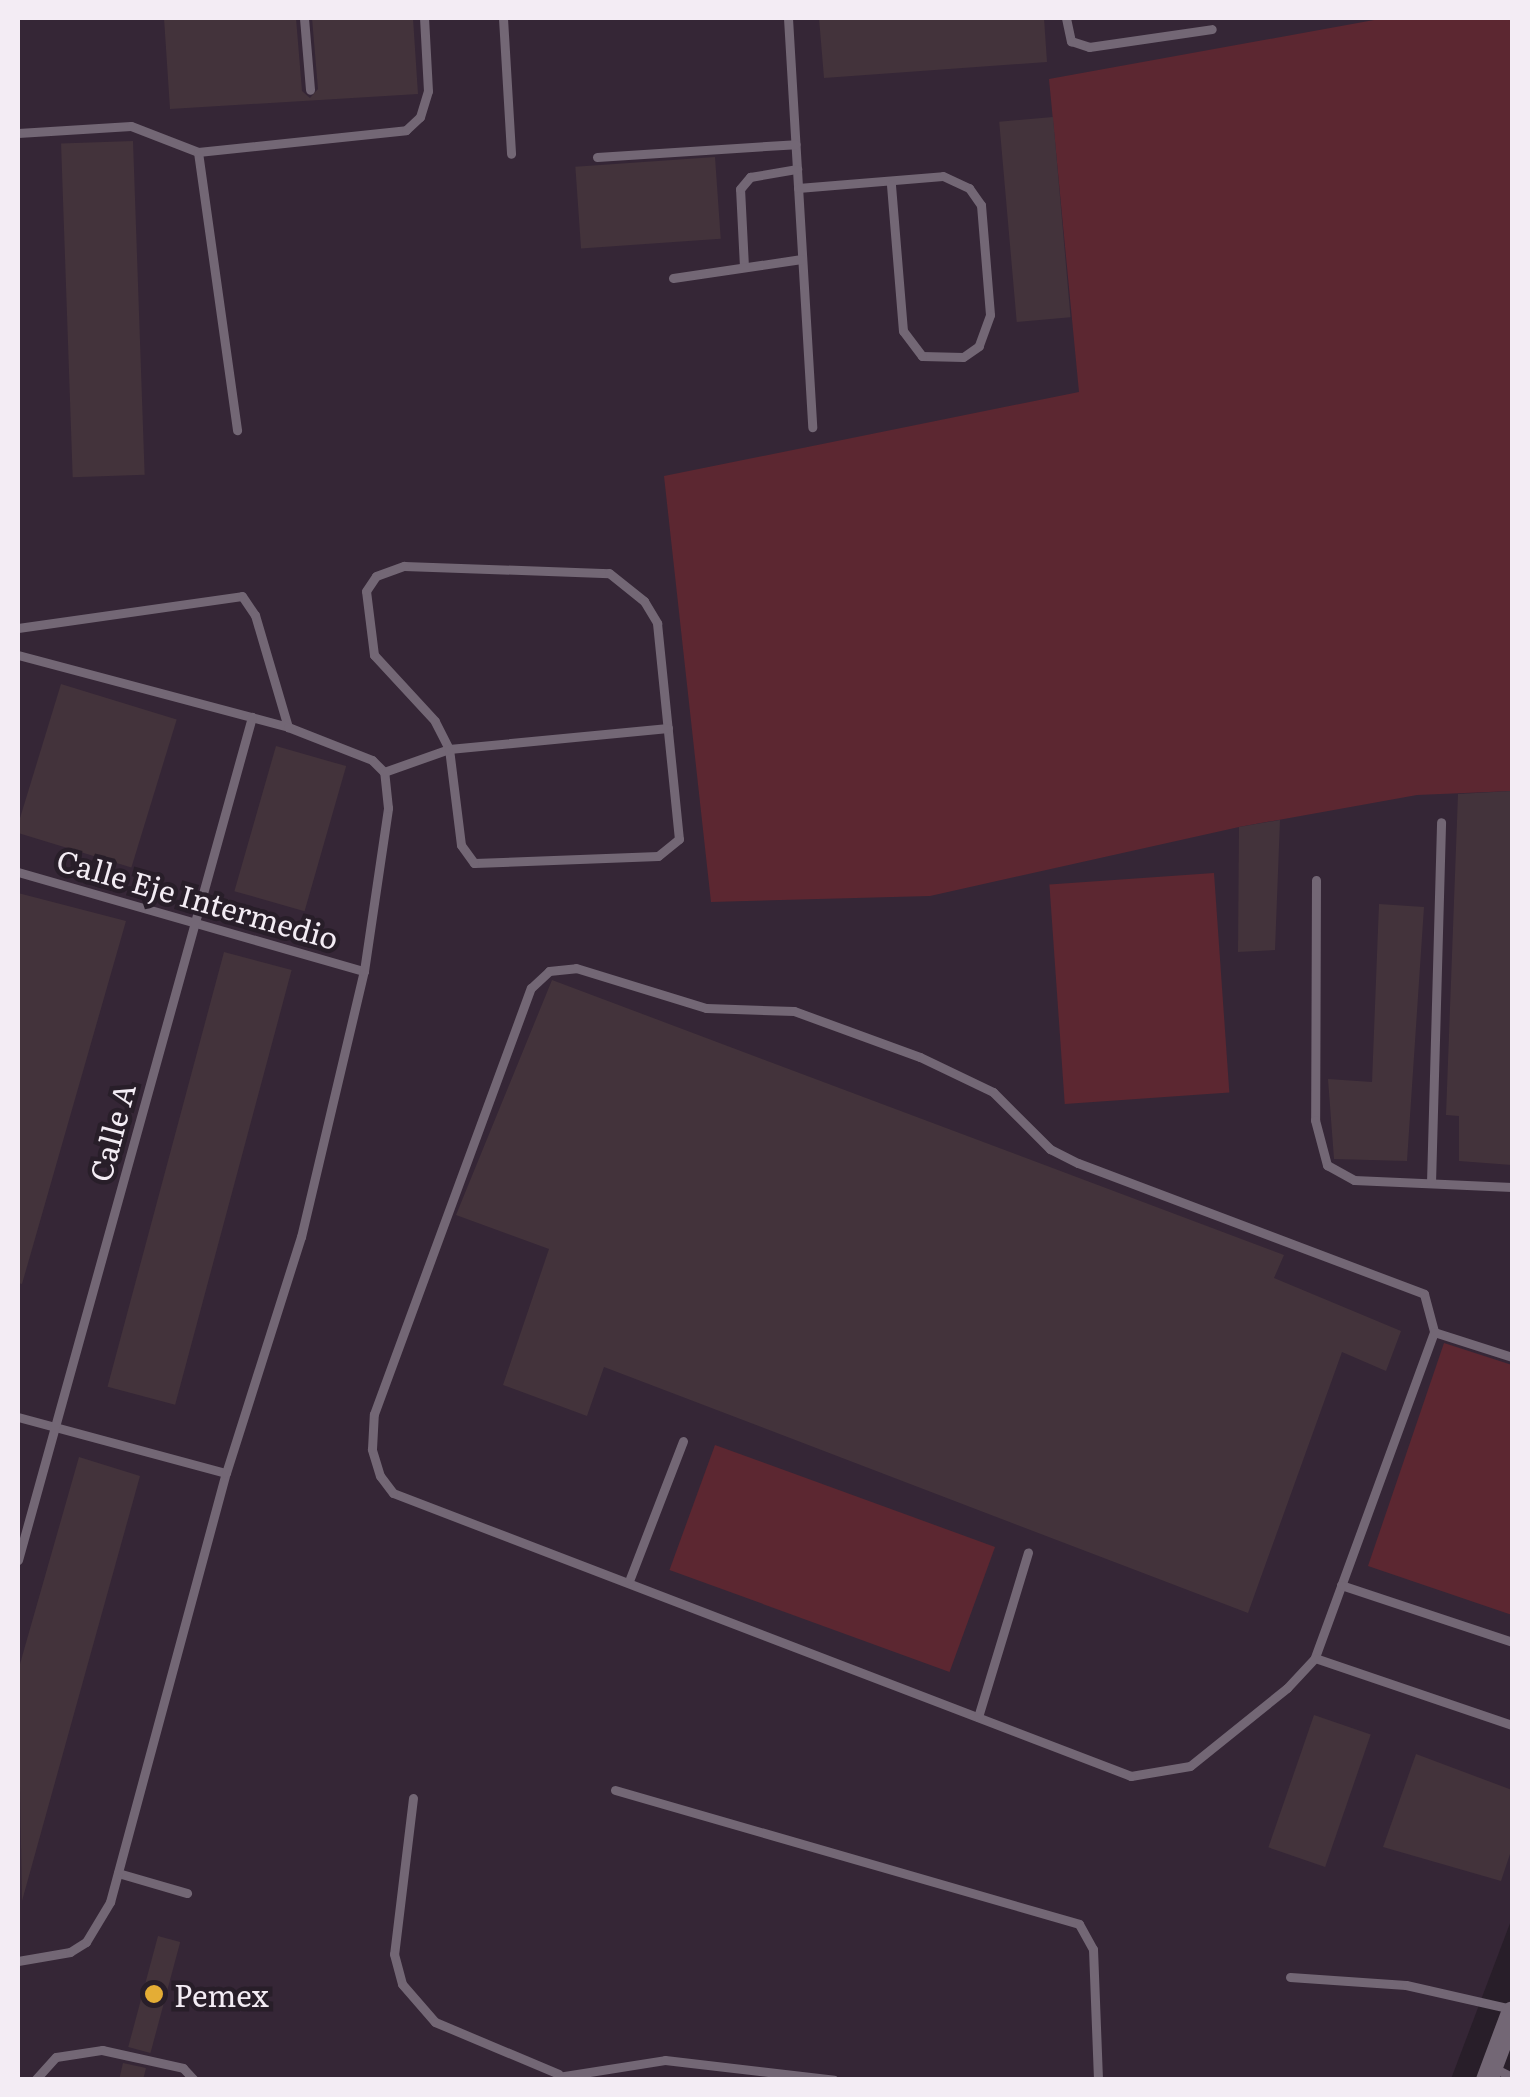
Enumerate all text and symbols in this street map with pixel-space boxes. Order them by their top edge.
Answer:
street label: Calle Eje Intermedio [53,841,343,955]
street label: Calle A [81,1079,141,1185]
place label: Pemex [174,1976,269,2012]
marker: Pemex [143,1983,165,2005]

